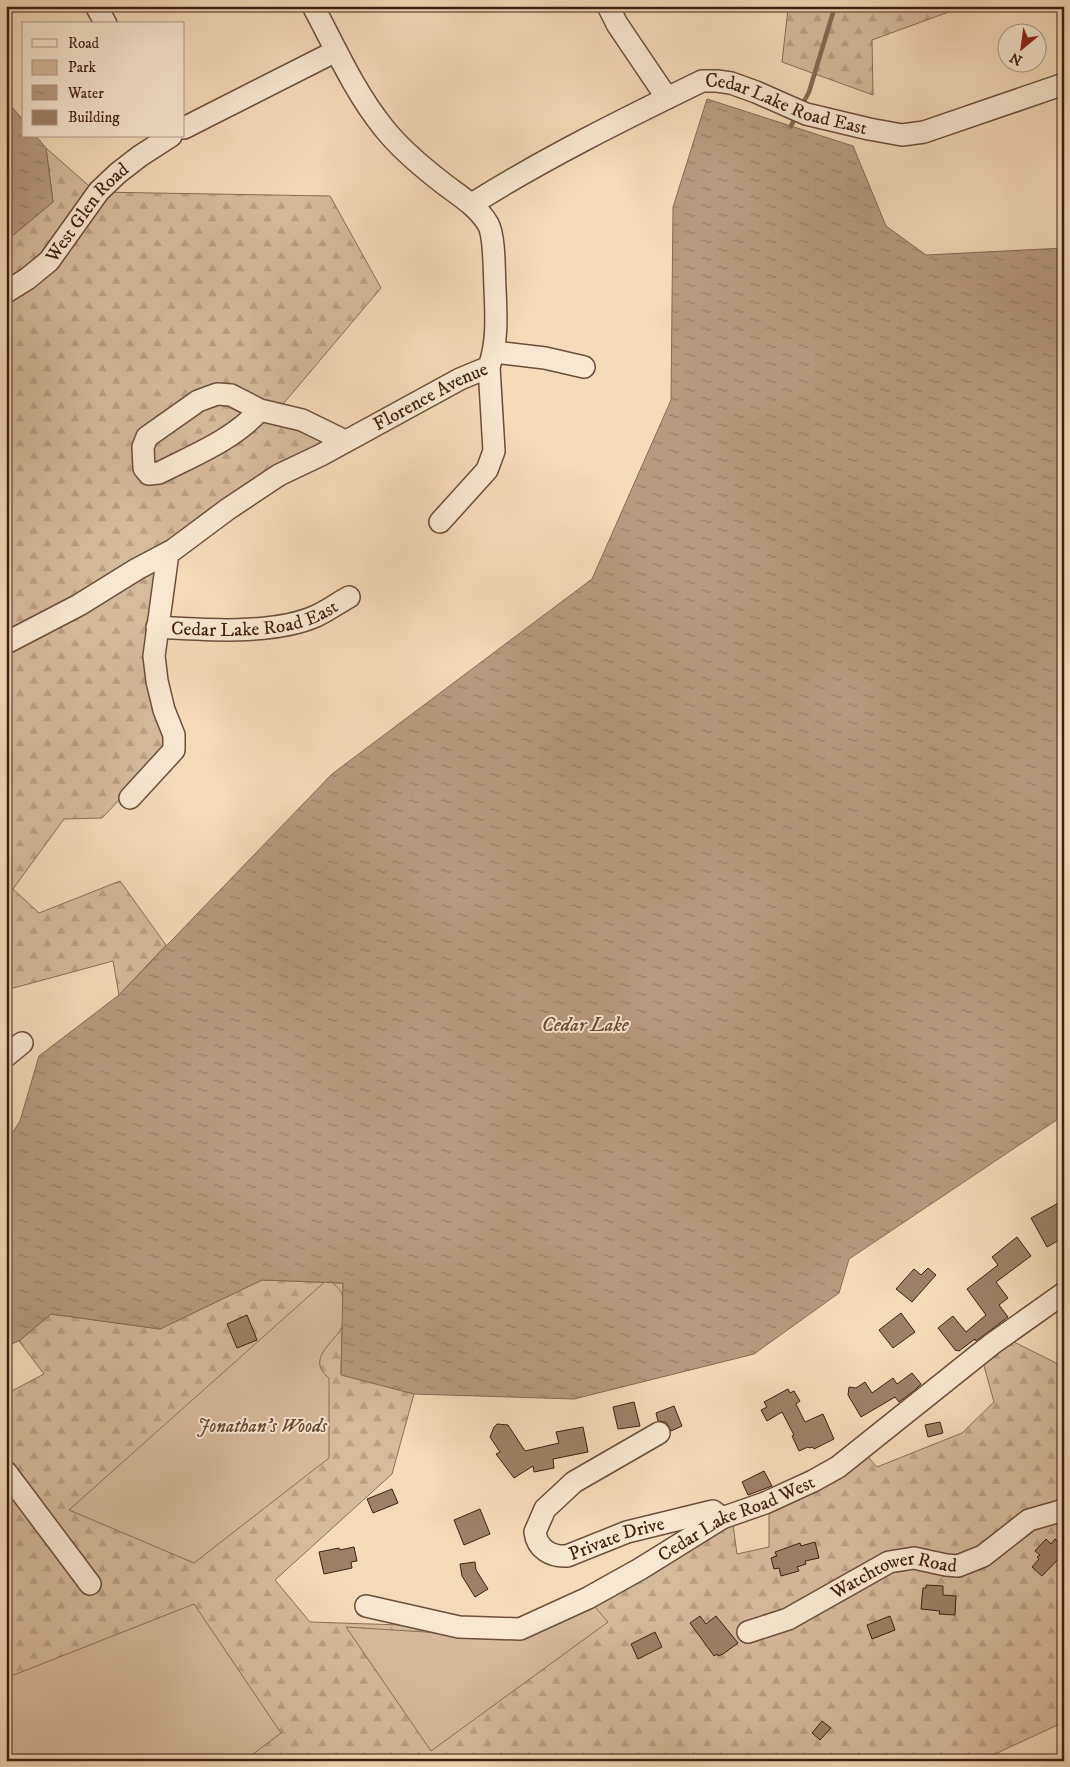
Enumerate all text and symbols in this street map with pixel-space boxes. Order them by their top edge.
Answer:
legend [22,22,185,138]
north arrow [998,22,1048,72]
text: Road [68,34,100,53]
text: N [1006,48,1026,69]
text: Park [68,58,97,77]
street label: Cedar Lake Road East [705,70,870,140]
text: Water [67,84,104,103]
text: Building [68,108,120,127]
street label: West Glen Road [40,157,134,267]
street label: Florence Avenue [369,357,491,436]
street label: Cedar Lake Road East [170,595,342,641]
water label: Cedar Lake [541,1013,630,1038]
park label: Jonathan's Woods [197,1415,328,1438]
street label: Cedar Lake Road West [654,1470,818,1567]
street label: Private Drive [565,1512,667,1566]
street label: Watchtower Road [826,1547,959,1605]

